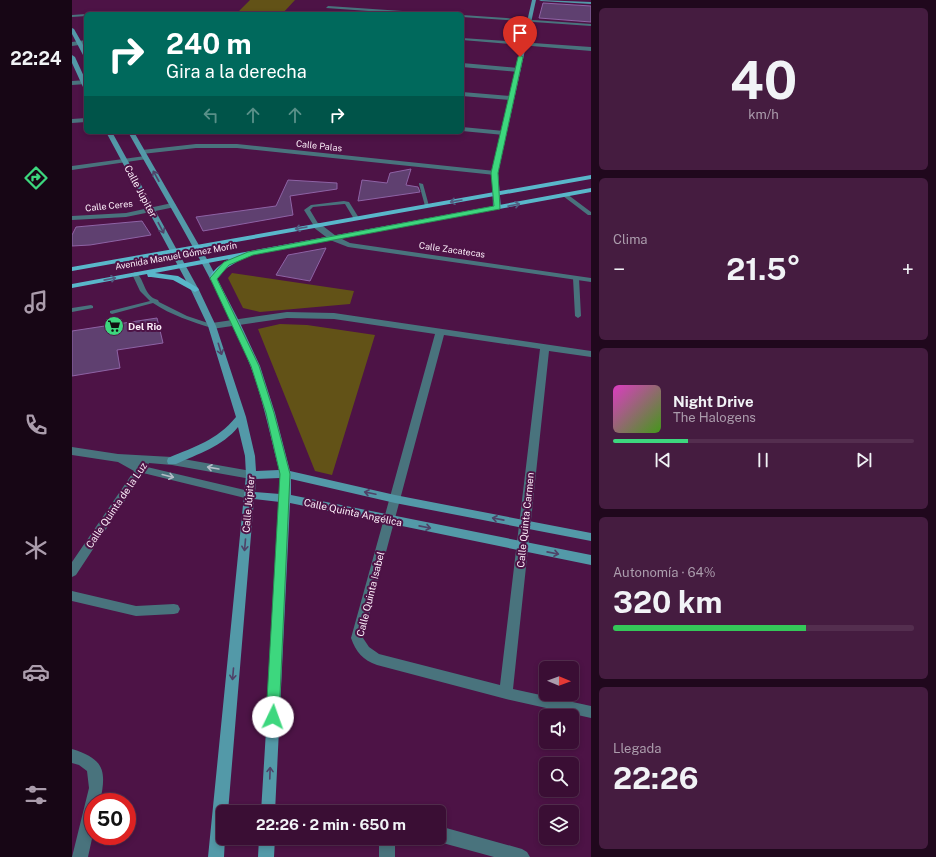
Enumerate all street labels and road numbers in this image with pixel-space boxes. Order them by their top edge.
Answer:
street label: Calle Palas [295,138,343,153]
street label: Calle Júpiter [122,163,160,219]
street label: Calle Ceres [85,197,134,213]
street label: Avenida Manuel Gómez Morín [114,239,238,272]
street label: Calle Zacatecas [418,239,486,260]
street label: Calle Quinta de la Luz [83,460,149,550]
street label: Calle Quinta Carmen [514,472,536,568]
street label: Calle Júpiter [240,475,256,533]
street label: Calle Quinta Angélica [303,496,403,528]
street label: Calle Quinta Isabel [354,550,386,638]

